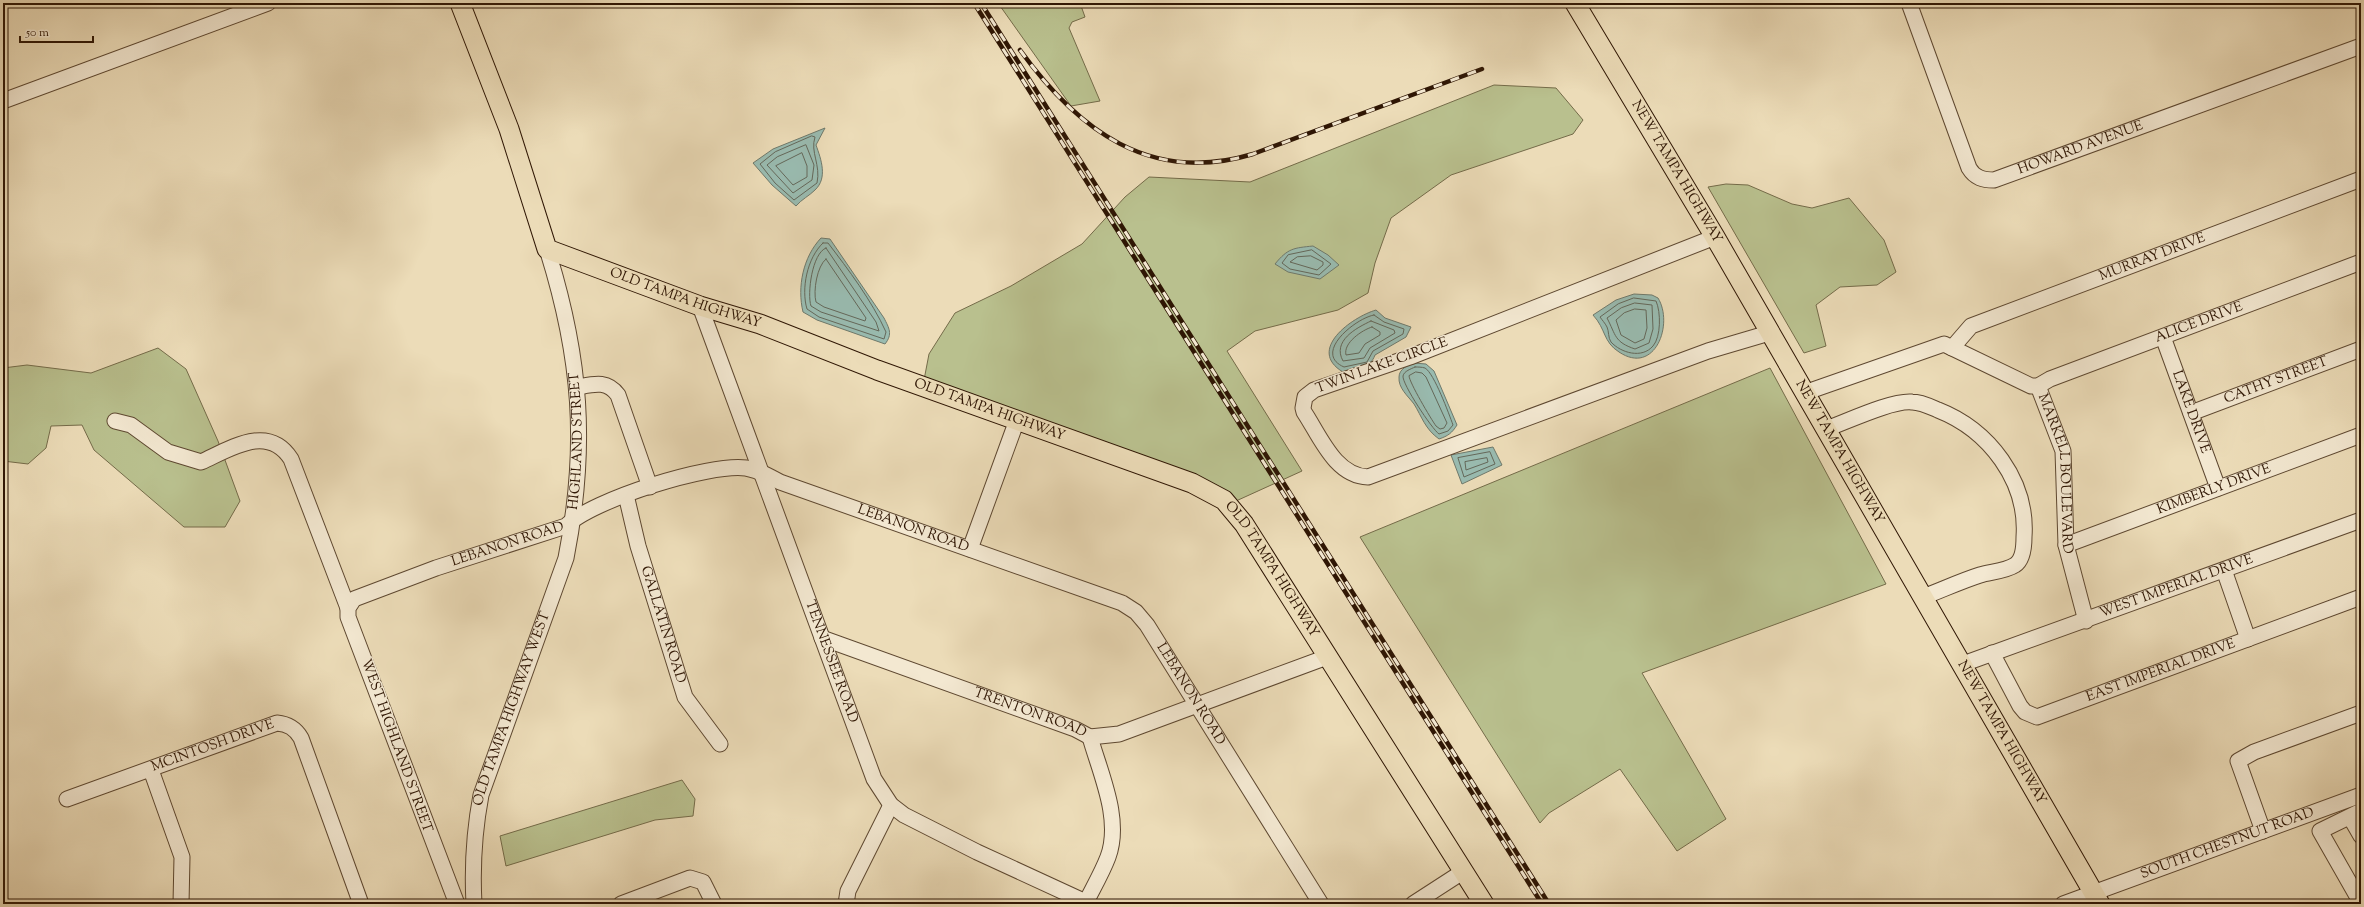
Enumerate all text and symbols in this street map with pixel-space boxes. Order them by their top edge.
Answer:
scale bar [20,18,93,44]
text: 50 m [25,24,49,42]
street label: NEW TAMPA HIGHWAY [1626,97,1727,247]
street label: HOWARD AVENUE [2015,116,2147,180]
street label: MURRAY DRIVE [2096,228,2209,287]
street label: OLD TAMPA HIGHWAY [607,263,764,334]
street label: ALICE DRIVE [2152,297,2246,349]
street label: TWIN LAKE CIRCLE [1313,333,1451,399]
street label: CATHY STREET [2221,352,2331,410]
street label: LAKE DRIVE [2166,368,2215,457]
street label: HIGHLAND STREET [564,371,589,511]
street label: OLD TAMPA HIGHWAY [911,374,1068,447]
street label: NEW TAMPA HIGHWAY [1790,376,1889,528]
street label: MARKELL BOULEVARD [2032,391,2078,556]
street label: KIMBERLY DRIVE [2154,459,2274,520]
street label: OLD TAMPA HIGHWAY [1219,497,1323,642]
street label: LEBANON ROAD [855,500,972,558]
street label: LEBANON ROAD [449,517,567,572]
street label: WEST IMPERIAL DRIVE [2097,550,2257,624]
street label: GALLATIN ROAD [635,564,690,686]
street label: TENNESSEE ROAD [799,598,863,726]
street label: OLD TAMPA HIGHWAY WEST [469,609,556,807]
street label: EAST IMPERIAL DRIVE [2084,634,2239,708]
street label: LEBANON ROAD [1151,639,1230,749]
street label: WEST HIGHLAND STREET [355,656,437,836]
street label: NEW TAMPA HIGHWAY [1952,657,2051,808]
street label: TRENTON ROAD [971,683,1090,743]
street label: MCINTOSH DRIVE [148,715,278,778]
street label: SOUTH CHESTNUT ROAD [2138,803,2317,885]

